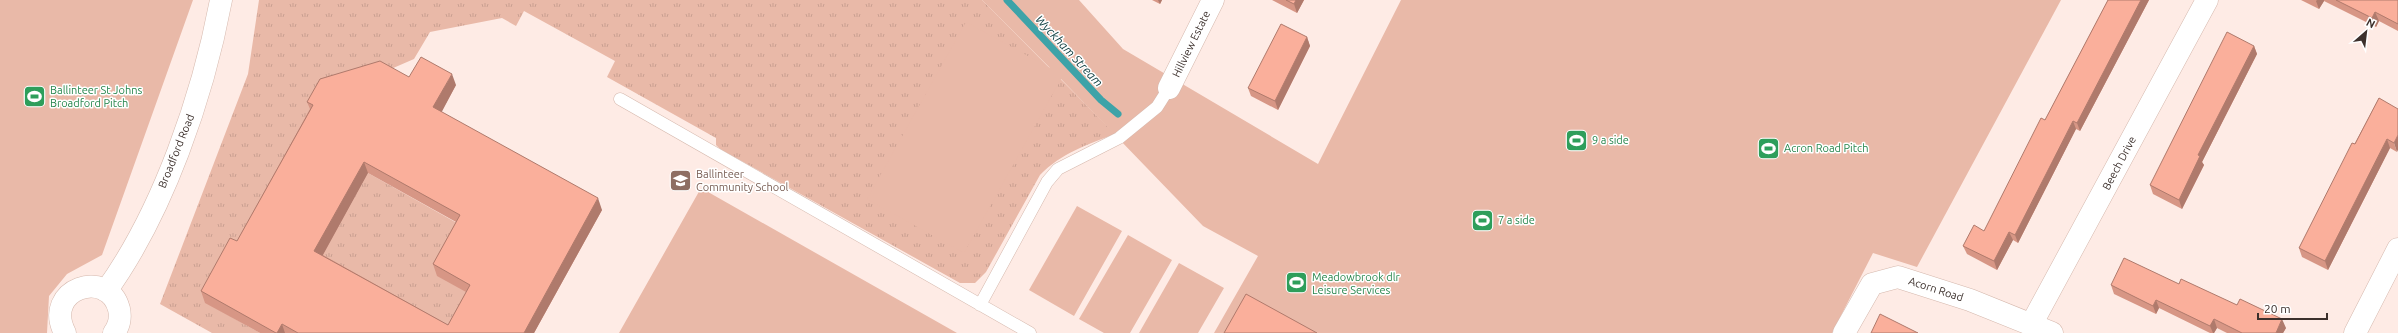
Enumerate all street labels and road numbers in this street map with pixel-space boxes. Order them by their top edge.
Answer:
street label: Hillview Estate [1170,9,1212,79]
street label: Broadford Road [156,112,196,190]
street label: Beech Drive [2100,134,2138,192]
street label: Acorn Road [1907,274,1965,304]

